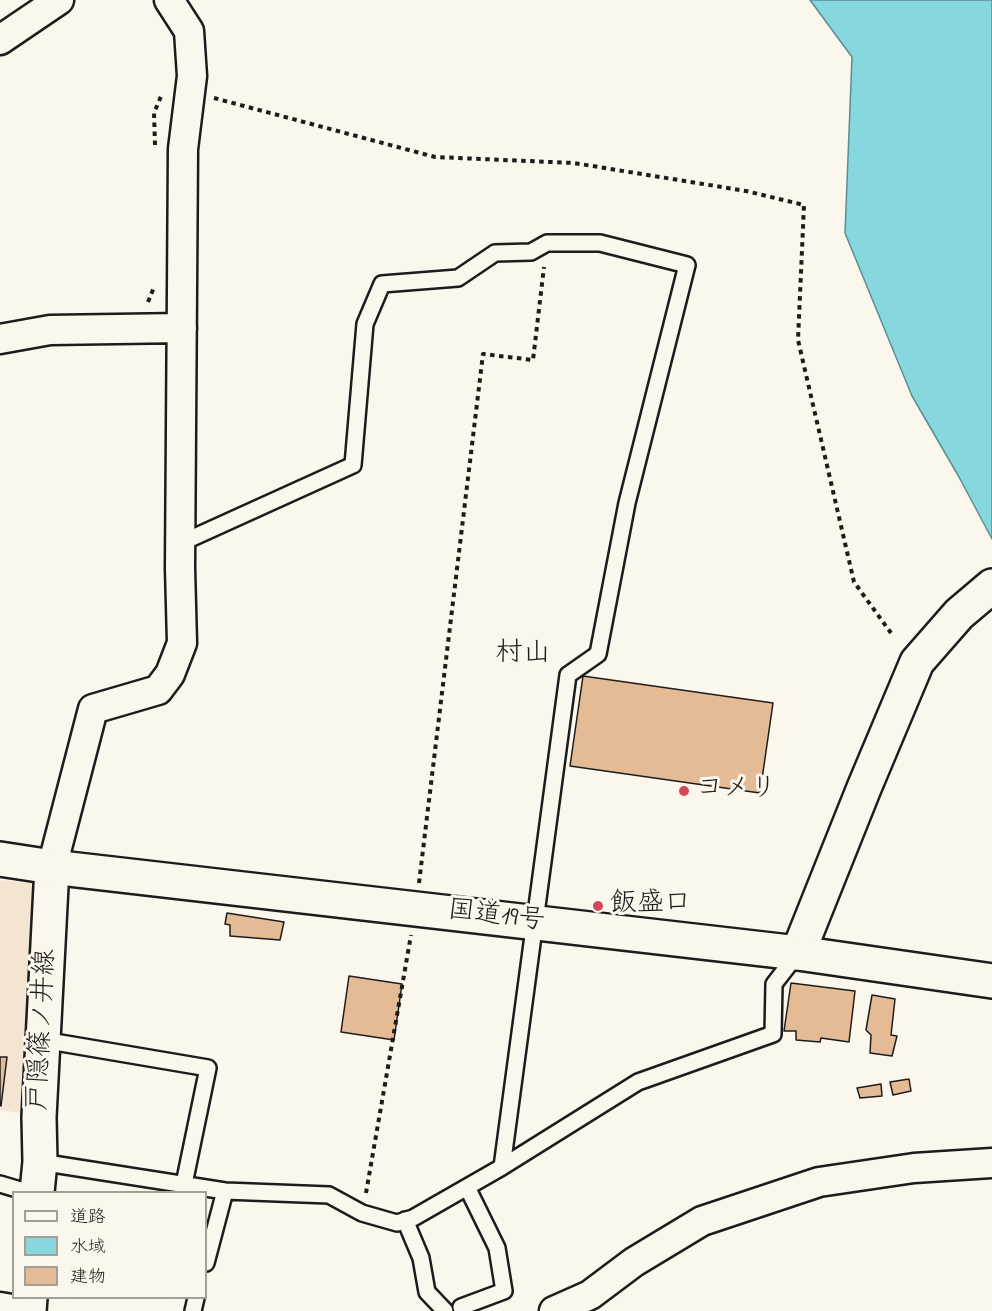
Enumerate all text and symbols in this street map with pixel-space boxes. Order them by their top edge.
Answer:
district label: 村山 [495,638,551,672]
place label: コメリ [696,775,777,807]
marker: コメリ [677,784,691,798]
place label: 飯盛口 [610,890,691,922]
street label: 国道19号 [446,896,546,940]
marker: 飯盛口 [591,899,605,913]
street label: 戸隠篠ノ井線 [24,948,64,1112]
legend [12,1191,207,1299]
text: 道路 [70,1205,106,1231]
text: 水域 [70,1235,106,1261]
text: 建物 [70,1265,106,1291]

